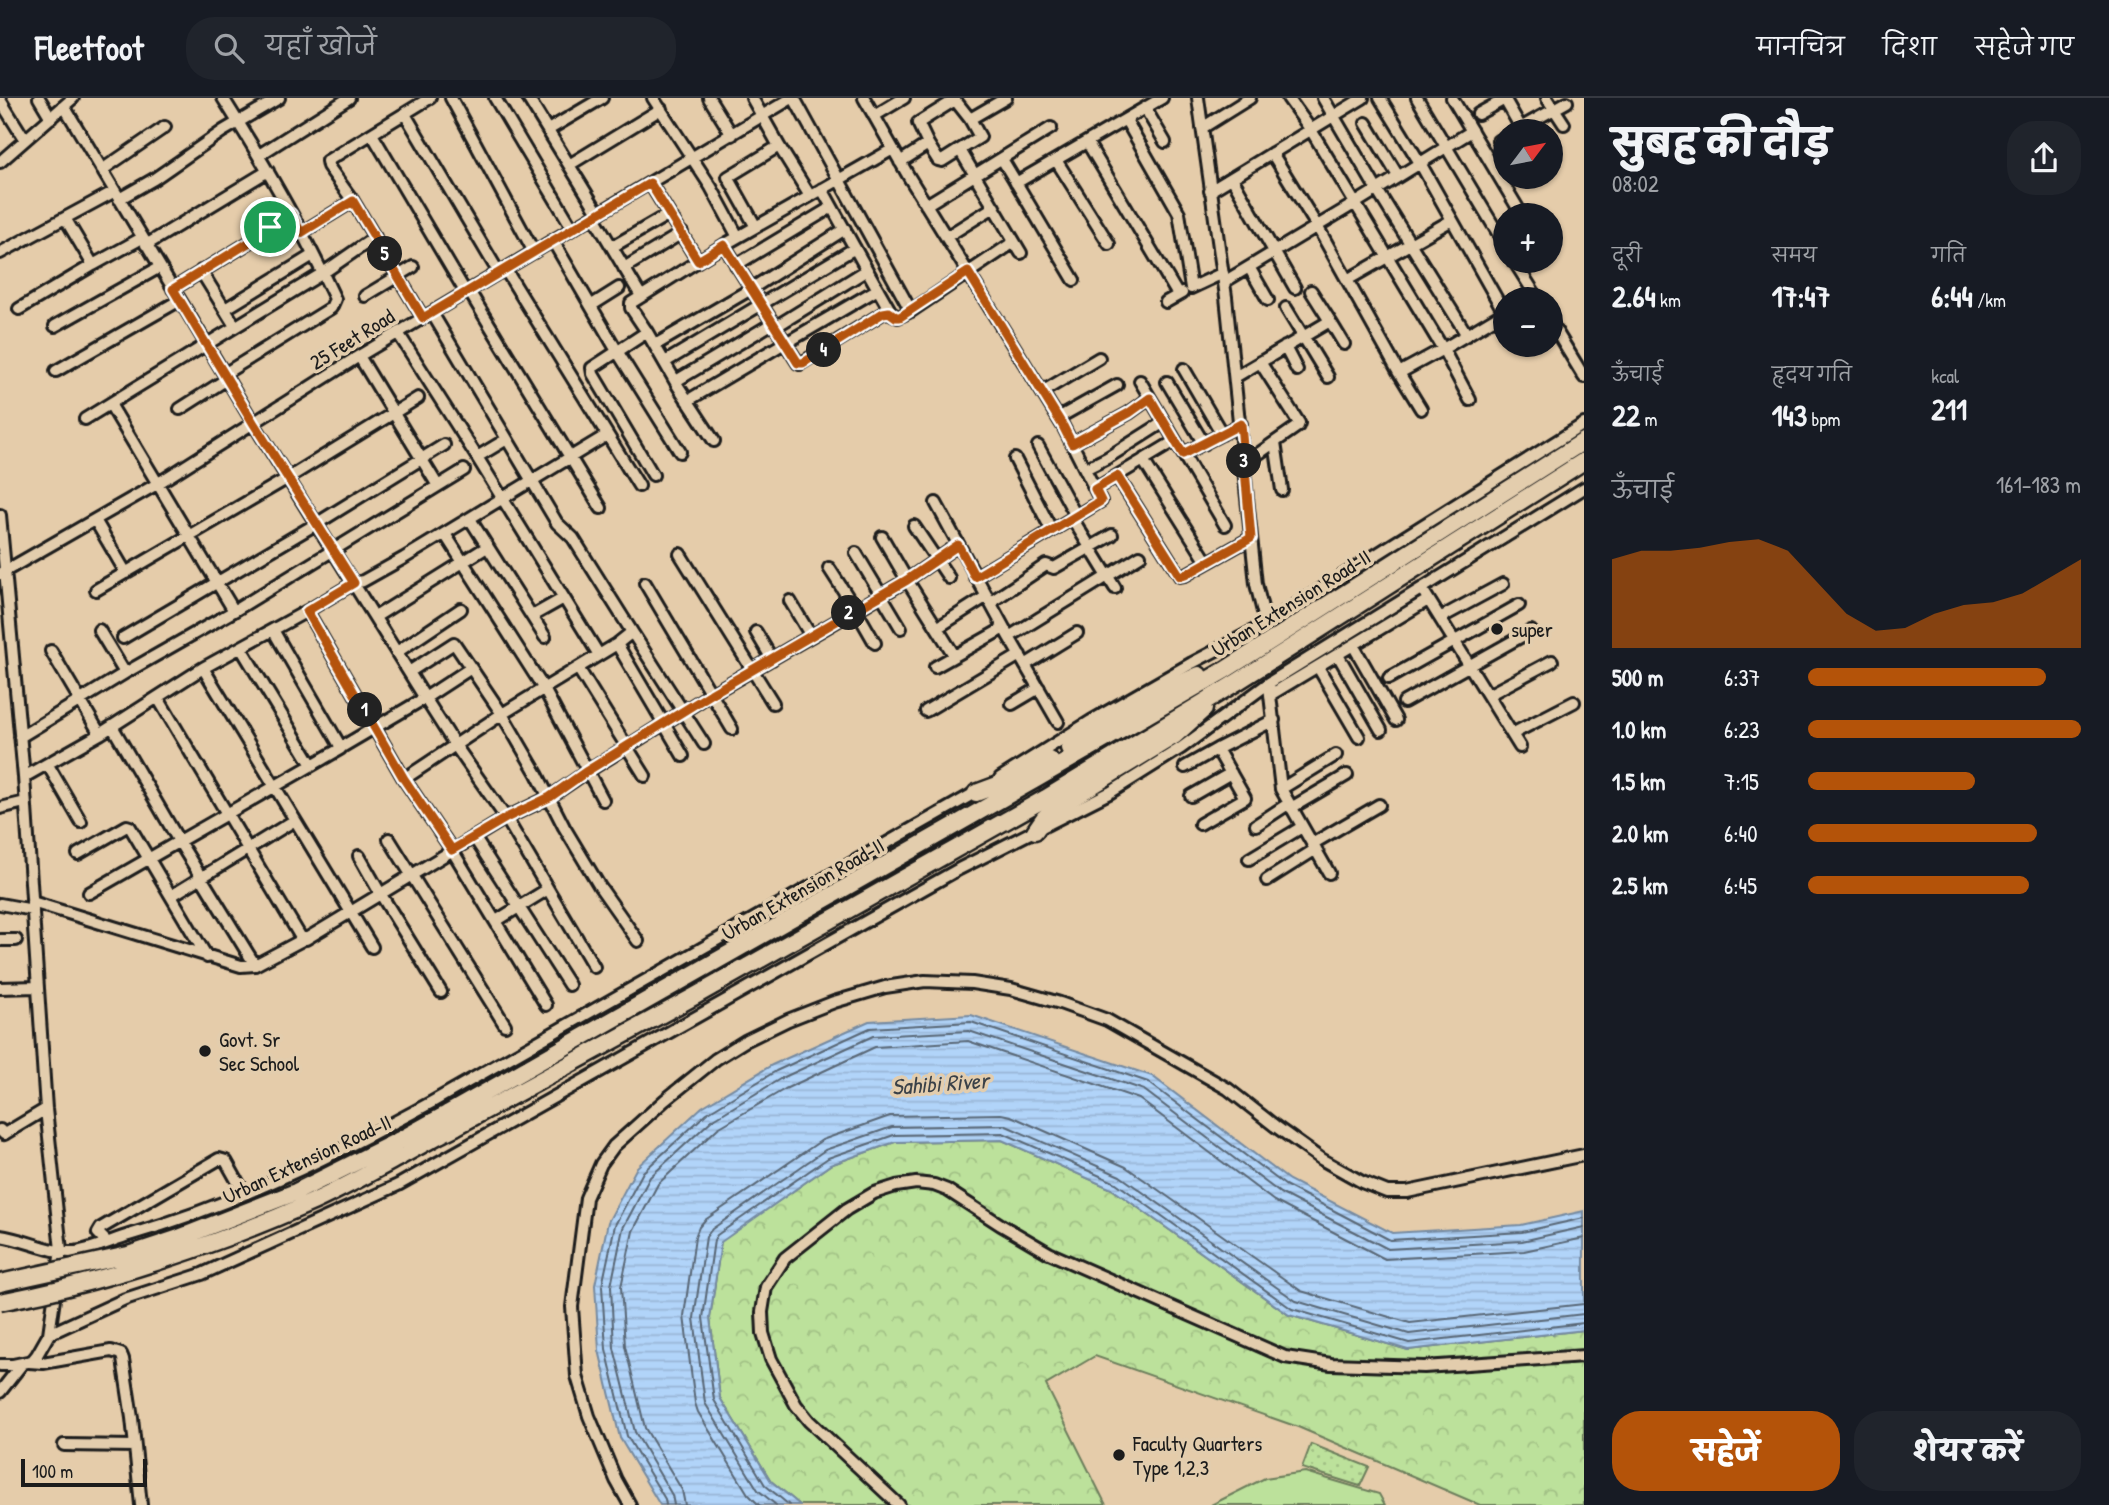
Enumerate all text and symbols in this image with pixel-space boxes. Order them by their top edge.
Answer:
search box [186,17,676,80]
text: Fleetfoot [35,26,144,70]
text: यहाँ खोजें [266,28,377,63]
icon: search [210,29,248,67]
text: मानचित्र [1756,30,1845,62]
text: दिशा [1883,30,1937,62]
text: सहेजे गए [1975,30,2074,62]
text: सुबह की दौड़ [1612,116,1830,168]
north arrow [1493,119,1563,189]
map controls [1493,119,1563,357]
button: share [2007,121,2081,195]
text: 08:02 [1612,168,1659,199]
pin [240,197,300,257]
button: + [1493,203,1563,273]
icon: arrive [251,208,289,246]
pin: 5 [368,236,402,272]
text: 5 [380,240,389,266]
text: दूरी [1612,242,1642,268]
text: समय [1772,242,1817,268]
text: गति [1931,242,1966,268]
text: 2.64 [1612,276,1656,316]
text: 17:47 [1772,276,1830,316]
text: 6:44 [1931,276,1973,316]
button: − [1493,287,1563,357]
text: km [1656,287,1681,313]
text: /km [1973,287,2006,313]
street label: 25 Feet Road [304,302,400,376]
pin: 4 [806,332,842,368]
text: 4 [820,336,827,362]
text: ऊँचाई [1612,361,1663,387]
text: हृदय गति [1772,361,1852,387]
text: kcal [1931,363,1959,389]
text: 211 [1931,389,1967,429]
text: 22 [1612,395,1640,435]
text: 143 [1772,395,1807,435]
text: m [1640,406,1657,432]
text: bpm [1807,406,1841,432]
pin: 3 [1226,444,1262,478]
text: 3 [1239,447,1248,473]
text: 161–183 m [1996,469,2081,500]
text: ऊँचाई [1612,474,1674,505]
street label: Urban Extension Road-II [1206,542,1376,664]
pin: 2 [832,596,866,630]
text: 2 [844,599,853,625]
place label: super [1511,615,1553,644]
marker: super [1489,621,1505,637]
text: 500 m [1612,662,1663,693]
text: 6:37 [1724,662,1760,693]
pin: 1 [348,692,382,728]
text: 1 [361,696,368,722]
text: 1.0 km [1612,714,1666,745]
text: 6:23 [1724,714,1760,745]
text: 1.5 km [1612,766,1665,797]
text: 7:15 [1724,766,1759,797]
text: 2.0 km [1612,818,1668,849]
text: 6:40 [1724,818,1757,849]
street label: Urban Extension Road-II [717,831,889,947]
text: 2.5 km [1612,870,1668,901]
text: 6:45 [1724,870,1757,901]
place label: Govt. Sr Sec School [219,1025,300,1078]
marker: Govt. Sr Sec School [197,1043,213,1059]
water label: Sahibi River [890,1064,993,1102]
street label: Urban Extension Road-II [218,1107,396,1211]
button: सहेजें [1612,1411,1840,1491]
button: शेयर करें [1854,1411,2081,1491]
place label: Faculty Quarters Type 1,2,3 [1132,1429,1262,1482]
marker: Faculty Quarters Type 1,2,3 [1111,1447,1127,1463]
scale bar [21,1456,147,1488]
text: 100 m [32,1458,73,1484]

